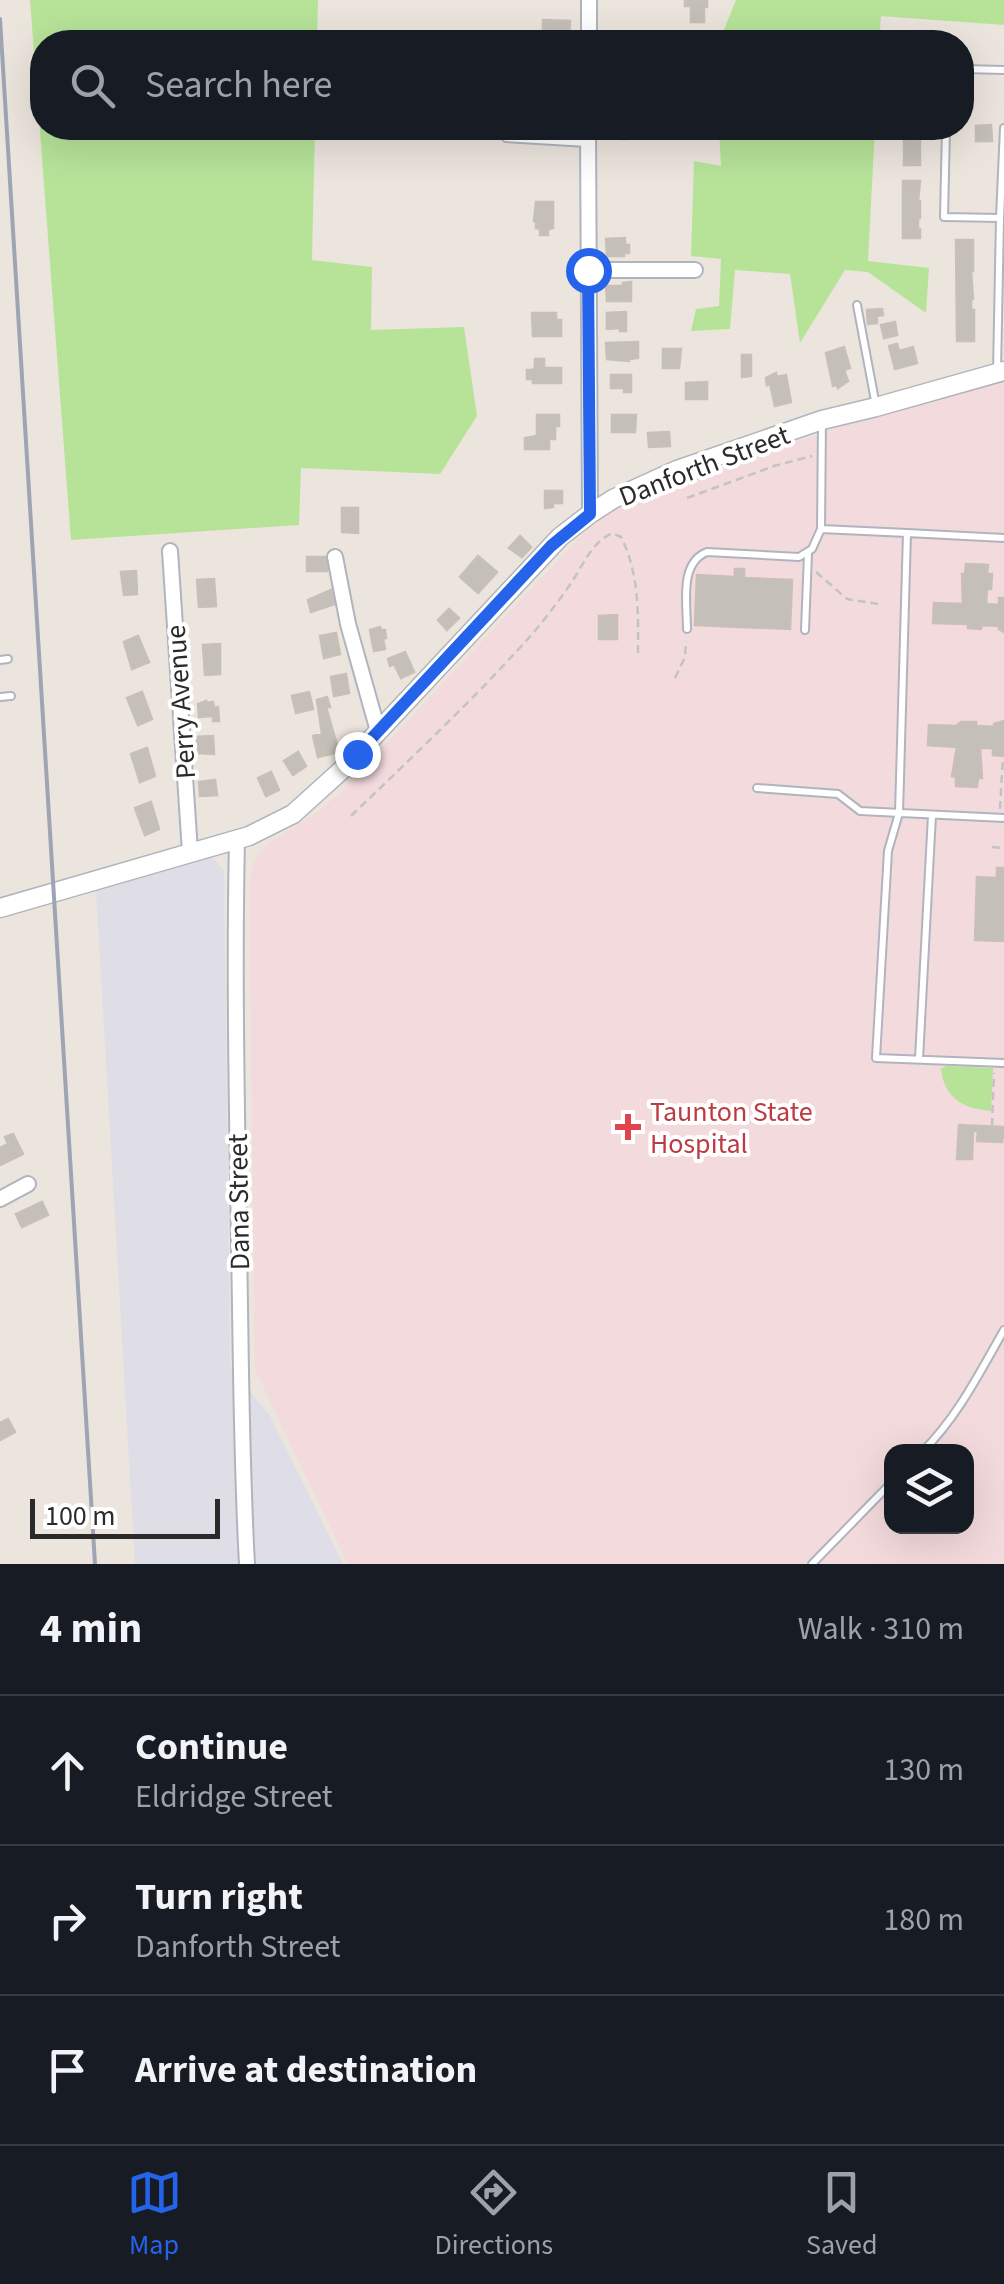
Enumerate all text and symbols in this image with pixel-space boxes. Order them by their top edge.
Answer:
search box [30,30,974,140]
icon: search [65,58,120,113]
text: Search here [145,58,332,112]
route start [566,248,612,294]
street label: Danforth Street [613,415,796,517]
street label: Perry Avenue [156,624,206,780]
route end [335,732,381,778]
place label: Taunton State Hospital [650,1092,813,1164]
marker: Taunton State Hospital [615,1114,641,1140]
street label: Dana Street [218,1133,260,1271]
map controls [884,1444,974,1534]
button: layers [884,1444,974,1534]
scale bar [30,1494,220,1538]
text: 100 m [45,1496,116,1536]
text: 4 min [40,1599,142,1659]
text: Walk · 310 m [798,1606,964,1652]
text: Continue [135,1720,288,1774]
icon: ahead [40,1743,95,1798]
text: 130 m [883,1747,964,1793]
text: Eldridge Street [135,1774,333,1820]
text: Turn right [135,1870,303,1924]
icon: right [40,1893,95,1948]
text: 180 m [883,1897,964,1943]
text: Danforth Street [135,1924,341,1970]
icon: arrive [40,2043,95,2098]
text: Arrive at destination [135,2043,477,2097]
tab: Map [127,2165,182,2265]
tab: Directions [435,2165,553,2265]
tab: Saved [806,2165,877,2265]

